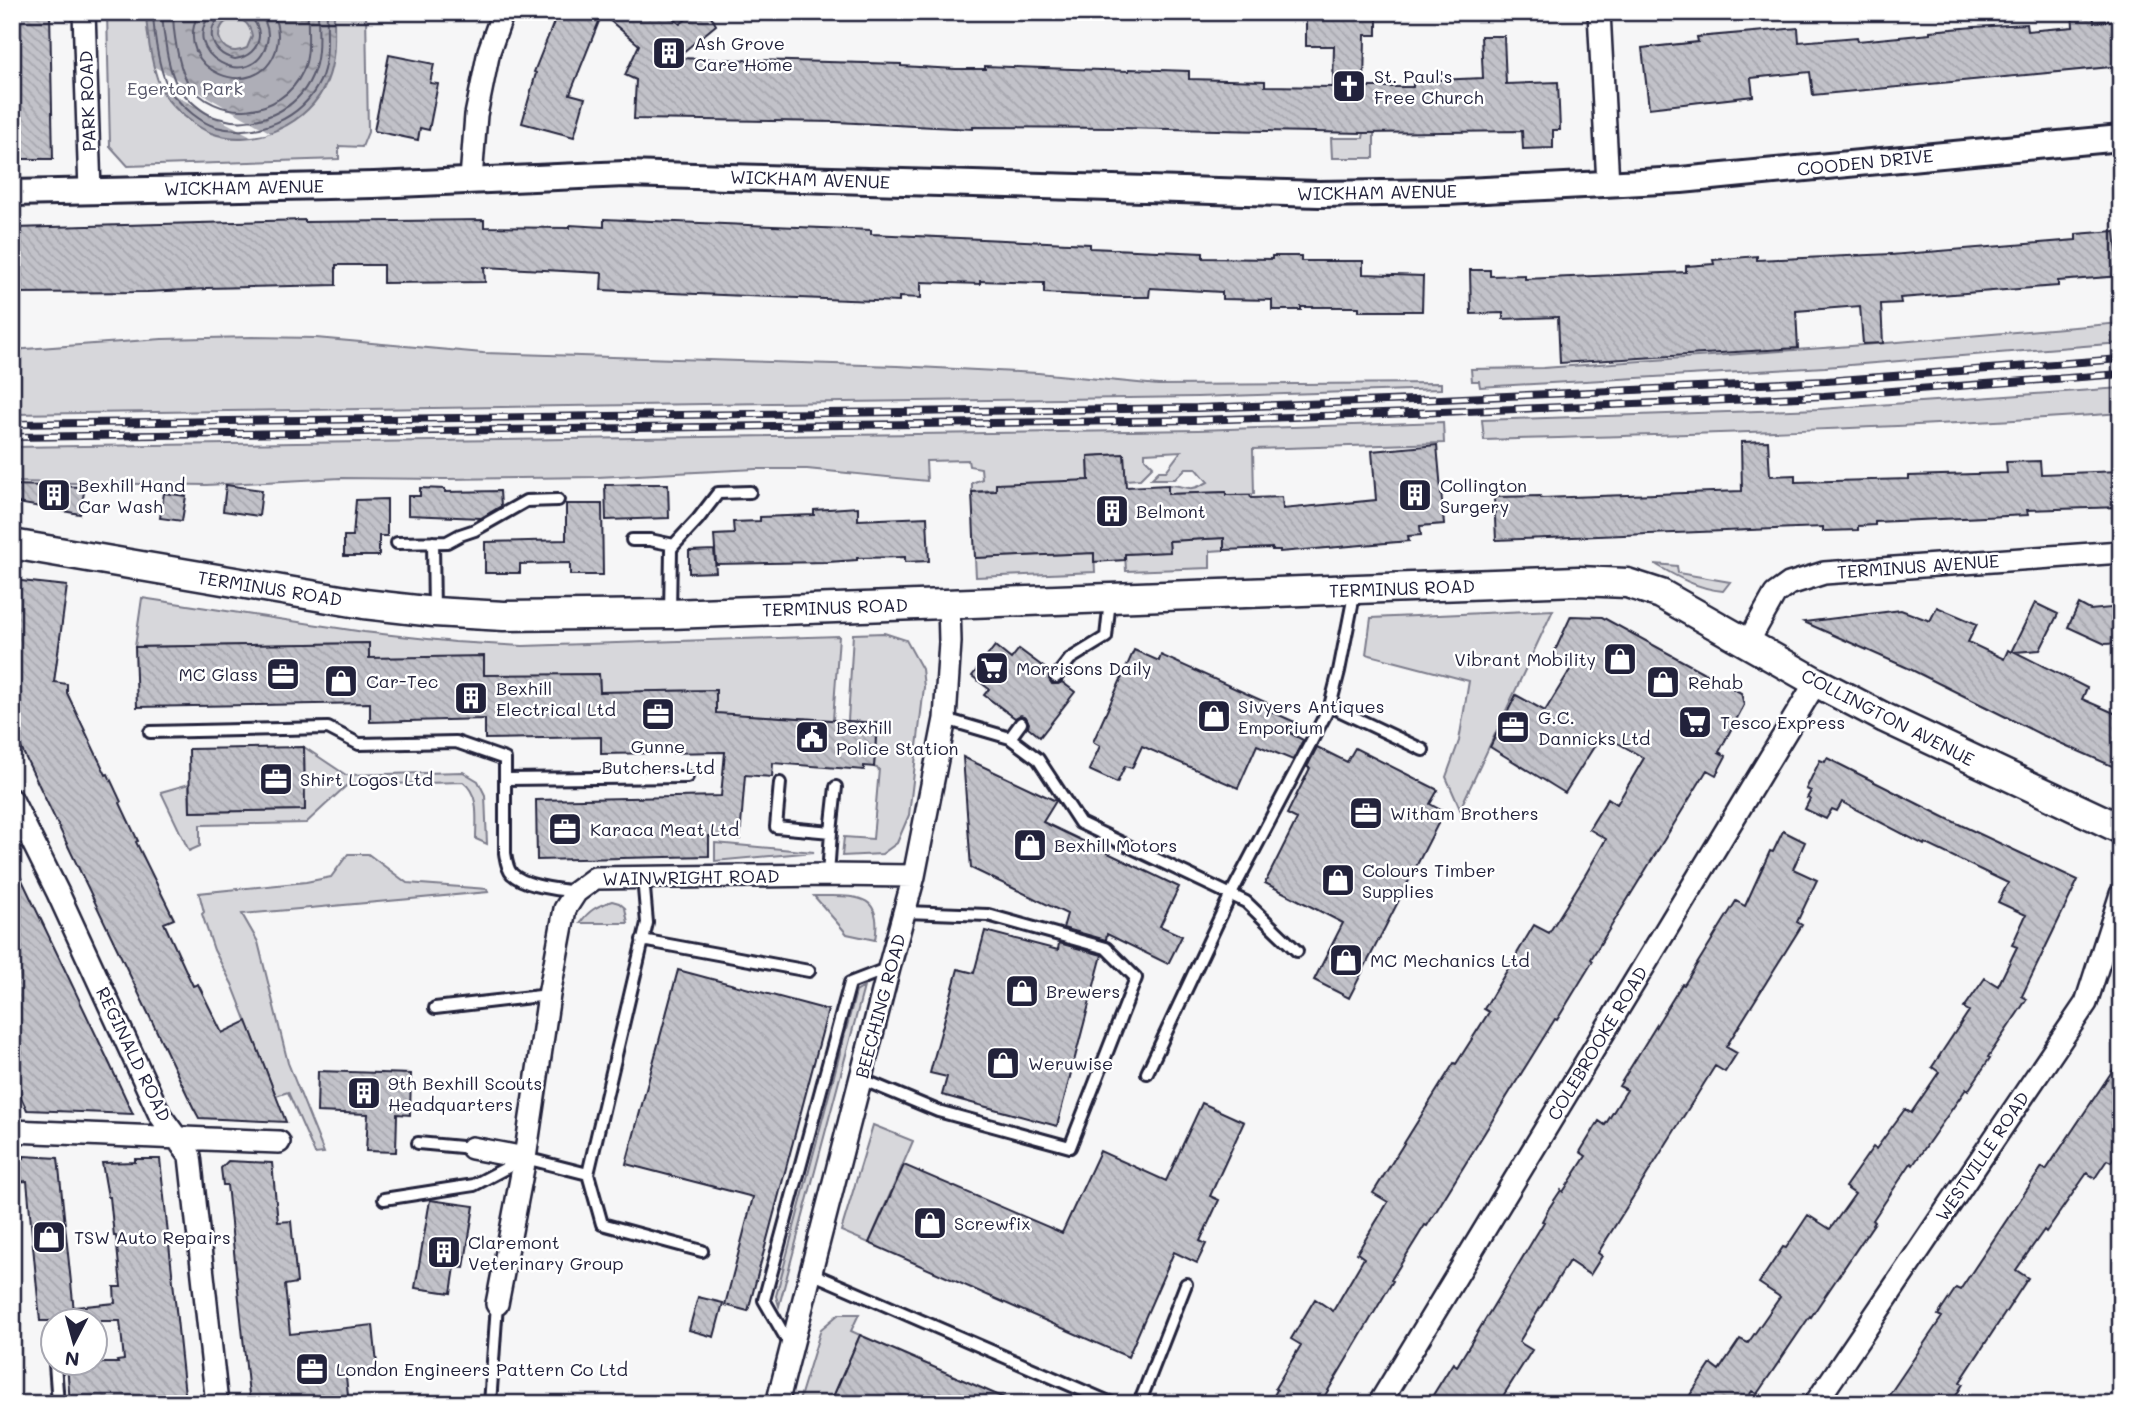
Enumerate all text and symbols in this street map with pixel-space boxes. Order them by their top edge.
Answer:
place label: Ash Grove Care Home [694,31,793,76]
building icon: Ash Grove Care Home [650,34,688,72]
street label: PARK ROAD [73,50,101,152]
place label: St. Paul's Free Church [1374,64,1484,109]
church icon: St. Paul's Free Church [1330,67,1368,105]
park label: Egerton Park [127,76,243,100]
street label: COODEN DRIVE [1796,143,1934,181]
street label: WICKHAM AVENUE [730,164,890,194]
street label: WICKHAM AVENUE [164,174,324,200]
street label: WICKHAM AVENUE [1297,179,1457,205]
place label: Bexhill Hand Car Wash [78,473,185,518]
place label: Collington Surgery [1440,473,1527,518]
building icon: Bexhill Hand Car Wash [35,476,73,514]
building icon: Collington Surgery [1396,476,1434,514]
building icon: Belmont [1093,492,1131,530]
place label: Belmont [1136,499,1206,523]
street label: TERMINUS AVENUE [1836,548,2000,584]
street label: TERMINUS ROAD [196,565,344,611]
street label: TERMINUS ROAD [1329,573,1475,603]
street label: TERMINUS ROAD [762,592,908,622]
shop icon: Vibrant Mobility [1601,640,1639,678]
place label: Vibrant Mobility [1454,647,1596,671]
supermarket icon: Morrisons Daily [973,649,1011,687]
office icon: MC Glass [264,655,302,693]
place label: Morrisons Daily [1016,656,1152,680]
place label: MC Glass [178,662,258,686]
shop icon: Car-Tec [322,662,360,700]
shop icon: Rehab [1644,663,1682,701]
street label: COLLINGTON AVENUE [1797,663,1979,771]
place label: Car-Tec [366,669,438,693]
place label: Rehab [1688,670,1744,694]
place label: Bexhill Electrical Ltd [496,676,616,721]
building icon: Bexhill Electrical Ltd [452,679,490,717]
place label: Sivyers Antiques Emporium [1238,694,1384,739]
office icon: Gunne Butchers Ltd [639,695,677,733]
shop icon: Sivyers Antiques Emporium [1195,697,1233,735]
supermarket icon: Tesco Express [1676,703,1714,741]
place label: G.C. Dannicks Ltd [1538,705,1650,750]
office icon: G.C. Dannicks Ltd [1494,708,1532,746]
place label: Tesco Express [1720,710,1845,734]
place label: Bexhill Police Station [836,715,959,760]
public building icon: Bexhill Police Station [793,718,831,756]
place label: Gunne Butchers Ltd [601,734,715,779]
office icon: Shirt Logos Ltd [257,760,295,798]
place label: Shirt Logos Ltd [300,767,433,791]
office icon: Witham Brothers [1347,794,1385,832]
place label: Witham Brothers [1390,801,1539,825]
office icon: Karaca Meat Ltd [546,810,584,848]
place label: Karaca Meat Ltd [590,817,739,841]
shop icon: Bexhill Motors [1011,826,1049,864]
place label: Bexhill Motors [1054,833,1177,857]
place label: Colours Timber Supplies [1362,858,1496,903]
shop icon: Colours Timber Supplies [1319,861,1357,899]
street label: WAINWRIGHT ROAD [602,863,780,891]
street label: BEECHING ROAD [849,931,911,1081]
shop icon: MC Mechanics Ltd [1327,941,1365,979]
place label: MC Mechanics Ltd [1370,948,1530,972]
street label: COLEBROOKE ROAD [1541,962,1653,1124]
shop icon: Brewers [1003,972,1041,1010]
place label: Brewers [1046,979,1120,1003]
street label: REGINALD ROAD [91,983,177,1125]
shop icon: Weruwise [984,1044,1022,1082]
place label: Weruwise [1028,1051,1113,1075]
place label: 9th Bexhill Scouts Headquarters [388,1071,542,1116]
building icon: 9th Bexhill Scouts Headquarters [345,1074,383,1112]
street label: WESTVILLE ROAD [1930,1087,2034,1225]
shop icon: Screwfix [911,1204,949,1242]
place label: Screwfix [954,1211,1031,1235]
shop icon: TSW Auto Repairs [30,1218,68,1256]
place label: TSW Auto Repairs [74,1225,231,1249]
place label: Claremont Veterinary Group [468,1230,624,1275]
building icon: Claremont Veterinary Group [425,1233,463,1271]
north arrow [38,1308,108,1378]
text: N [64,1346,81,1373]
office icon: London Engineers Pattern Co Ltd [293,1350,331,1388]
place label: London Engineers Pattern Co Ltd [336,1357,628,1381]

